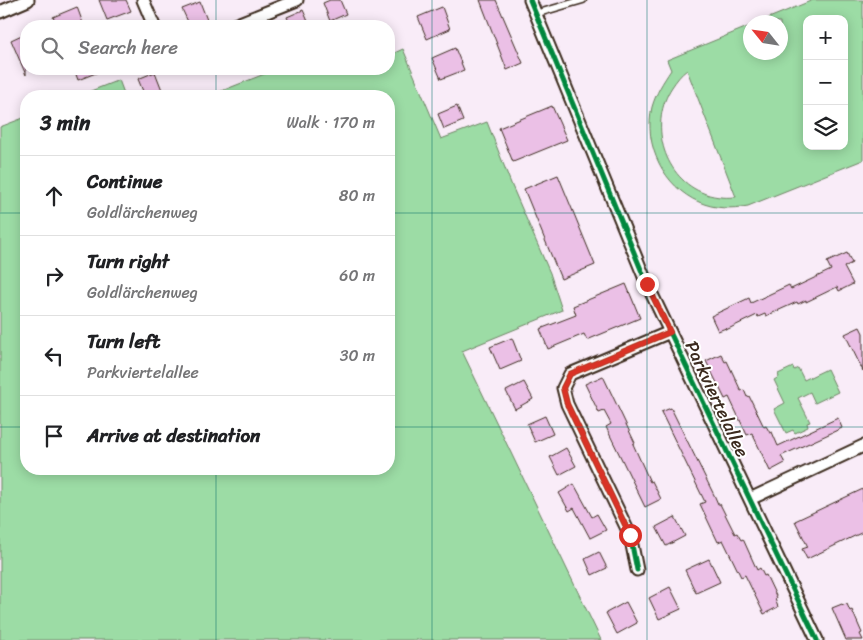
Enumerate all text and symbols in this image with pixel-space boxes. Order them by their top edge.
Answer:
north arrow [743,15,788,60]
map controls [803,15,848,150]
button: + [803,15,848,60]
search box [20,20,395,75]
text: Search here [78,31,178,64]
icon: search [38,34,66,62]
button: − [803,60,848,105]
text: 3 min [40,104,90,142]
button: layers [803,105,848,150]
text: Walk · 170 m [286,108,375,137]
text: Continue [87,165,163,198]
text: 80 m [339,181,375,210]
icon: ahead [40,182,68,210]
text: Goldlärchenweg [87,198,198,227]
text: Turn right [87,245,169,278]
text: 60 m [339,261,375,290]
icon: right [40,262,68,290]
route end [636,273,659,296]
text: Goldlärchenweg [87,278,198,307]
text: Turn left [87,325,160,358]
street label: Parkviertelallee [676,335,758,463]
text: 30 m [340,341,375,370]
icon: left [40,342,68,370]
text: Parkviertelallee [87,358,199,387]
text: Arrive at destination [87,419,260,452]
icon: arrive [40,422,68,450]
route start [619,524,642,547]

